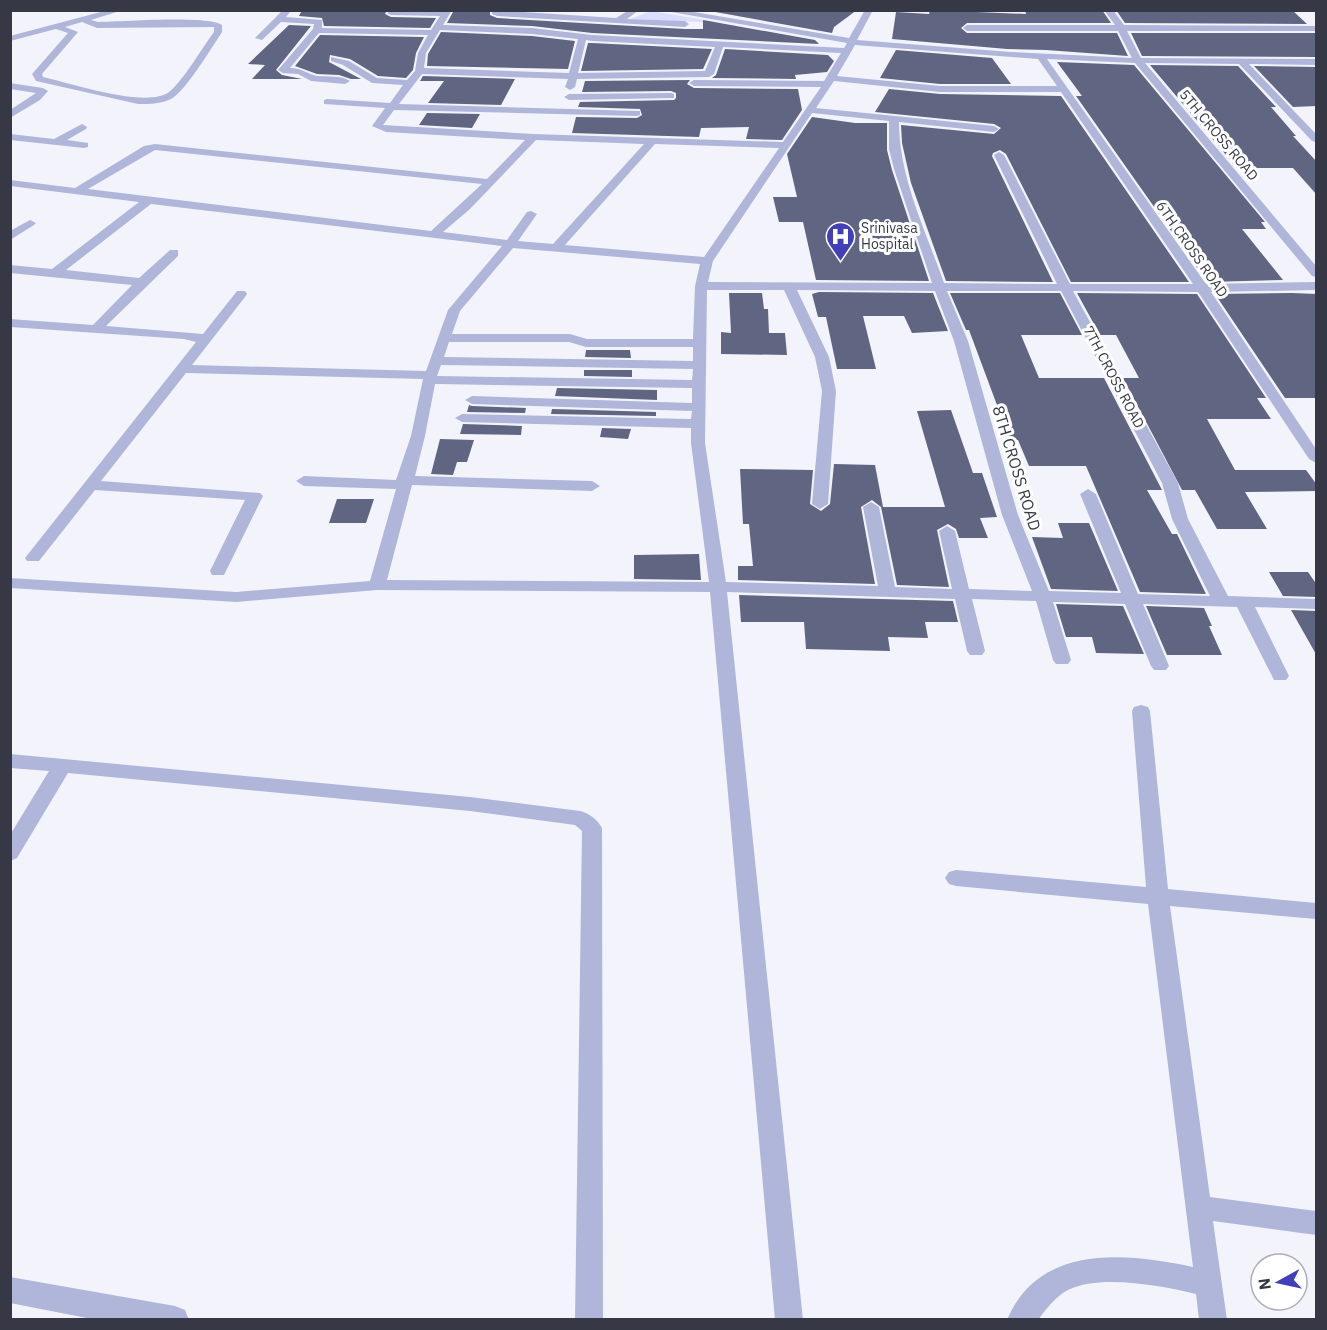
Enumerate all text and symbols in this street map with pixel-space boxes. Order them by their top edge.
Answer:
street label: 5TH CROSS ROAD [1176,86,1262,184]
street label: 6TH CROSS ROAD [1152,197,1232,301]
place label: Srinivasa Hospital [861,219,918,253]
hospital icon: Srinivasa Hospital [824,220,856,262]
street label: 7TH CROSS ROAD [1079,323,1149,431]
street label: 8TH CROSS ROAD [988,403,1046,533]
north arrow [1249,1252,1309,1312]
text: N [1253,1277,1275,1291]

